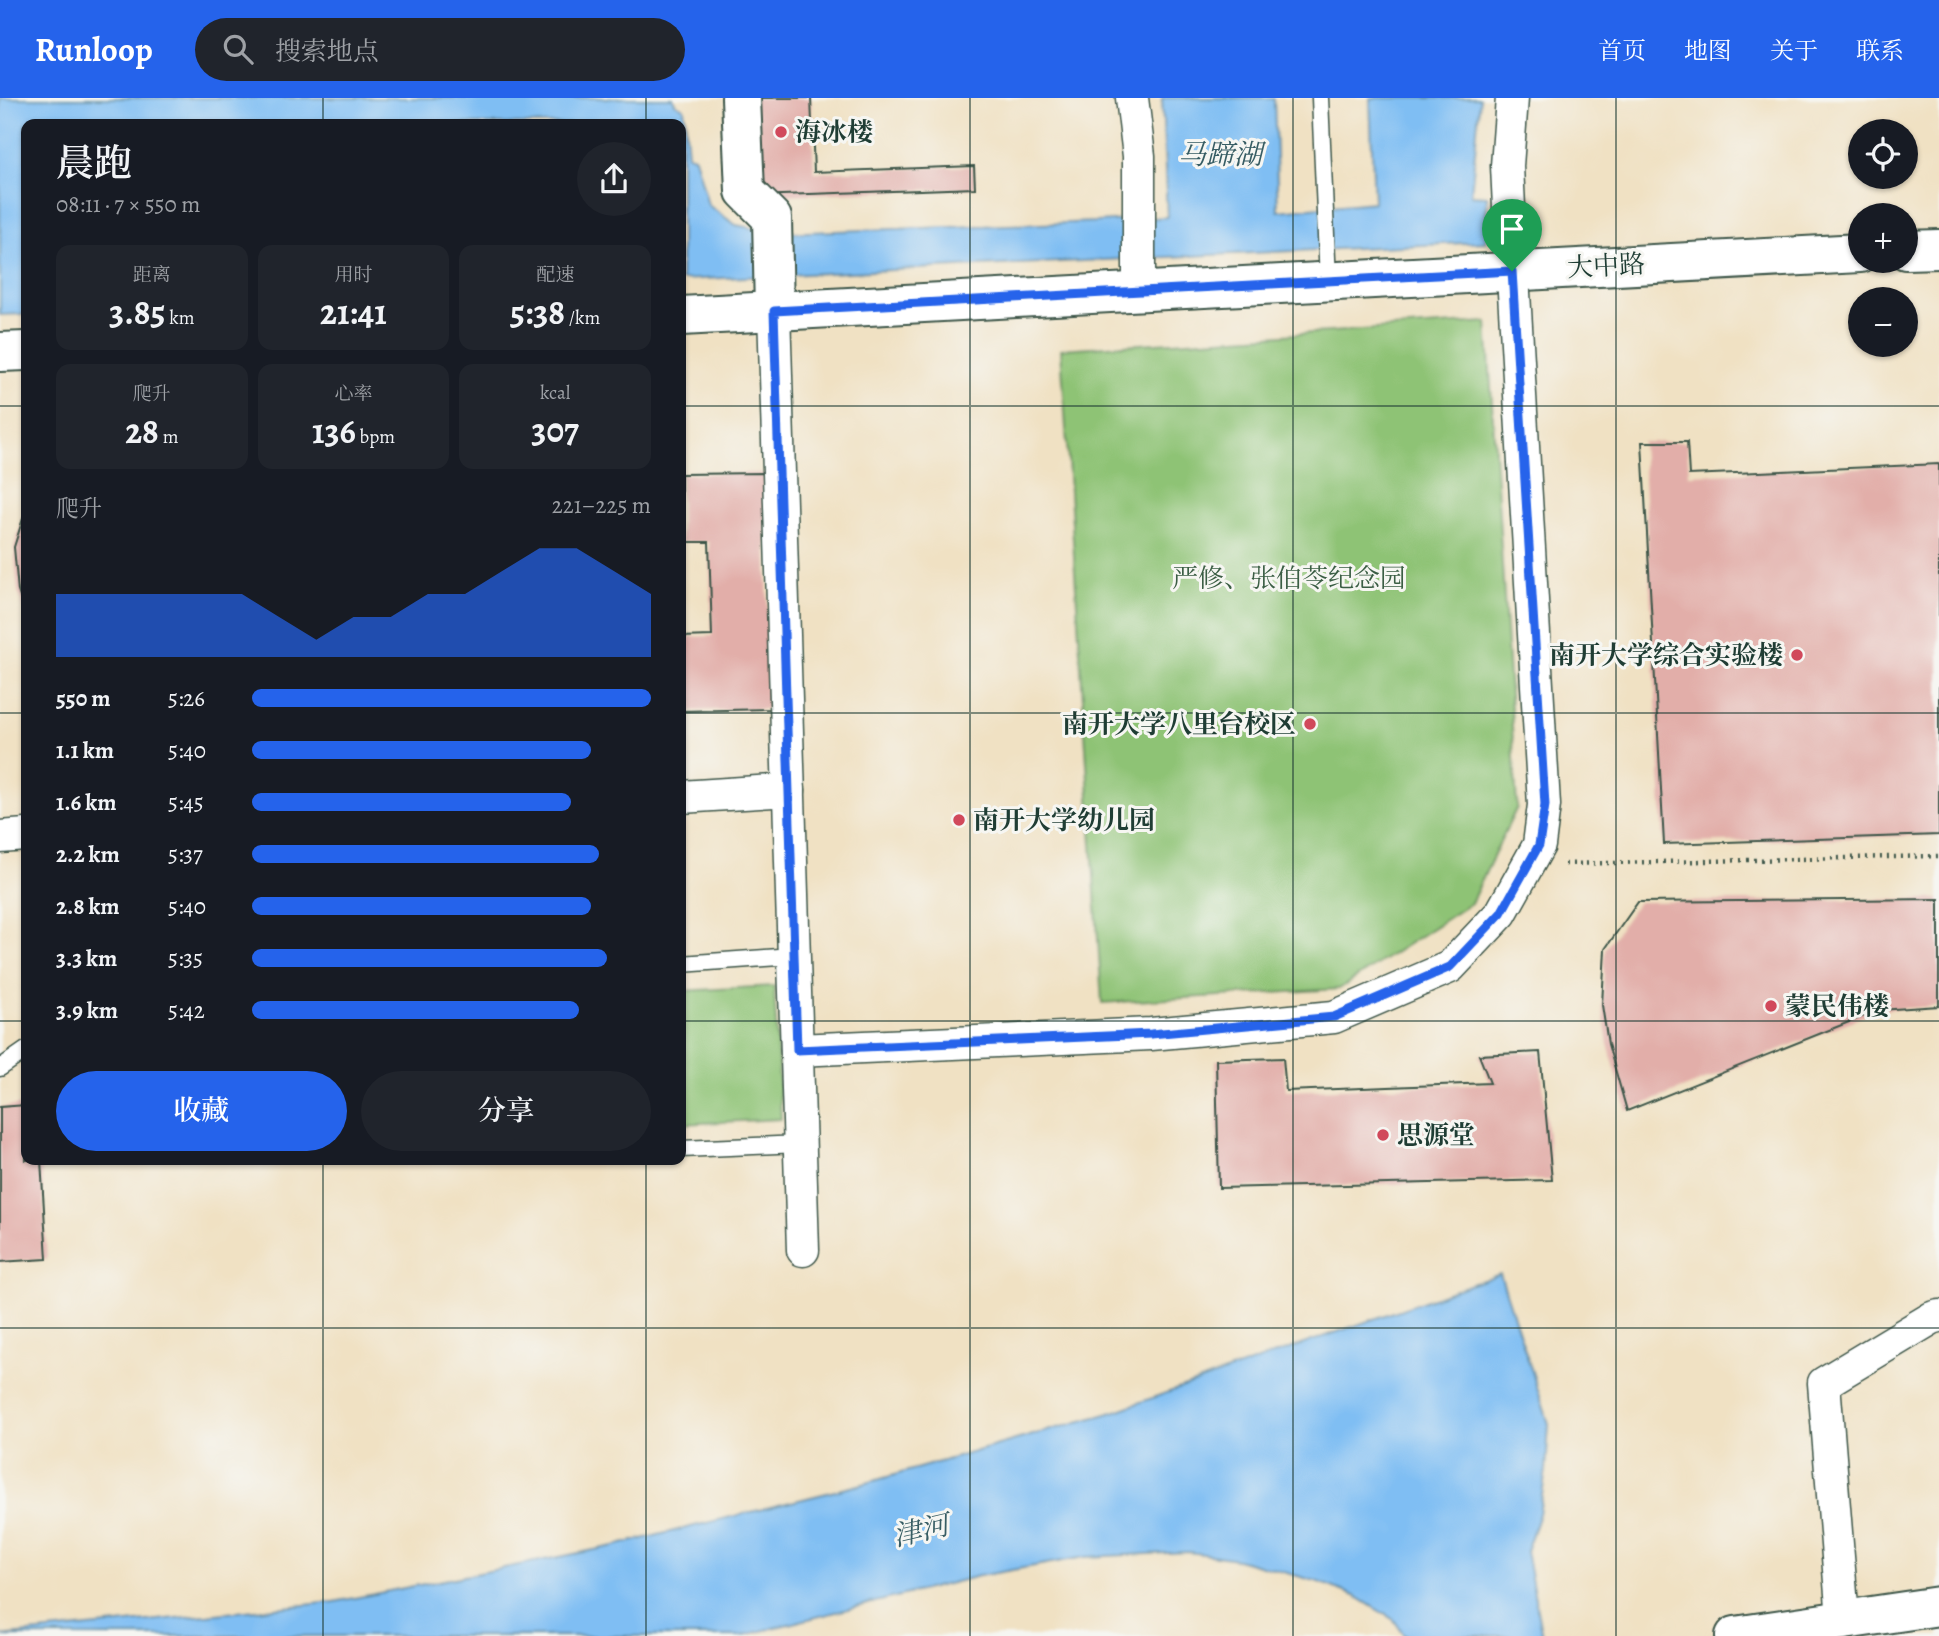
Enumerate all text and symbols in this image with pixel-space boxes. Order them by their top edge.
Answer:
search box [195,18,685,81]
text: Runloop [35,27,153,72]
icon: search [219,30,257,68]
text: 搜索地点 [275,34,379,69]
text: 首页 [1598,35,1646,67]
text: 地图 [1684,35,1732,67]
text: 关于 [1770,35,1818,67]
text: 联系 [1856,35,1904,67]
place label: 海冰楼 [795,115,873,150]
map controls [1848,119,1918,357]
button: locate [1848,119,1918,189]
marker: 海冰楼 [773,124,789,140]
water label: 马蹄湖 [1178,136,1267,174]
text: 晨跑 [56,137,132,189]
button: share [577,142,651,216]
text: 08:11 · 7 × 550 m [56,189,200,220]
pin [1482,199,1542,271]
button: + [1848,203,1918,273]
icon: arrive [1493,210,1531,248]
street label: 大中路 [1566,246,1646,286]
text: 距离 [133,262,171,288]
text: 用时 [334,262,373,288]
text: 配速 [536,262,574,288]
button: − [1848,287,1918,357]
text: 3.85 [109,288,166,336]
text: 21:41 [320,288,387,336]
text: 5:38 [510,288,565,336]
text: km [166,305,195,331]
text: /km [565,305,600,331]
text: kcal [540,380,570,406]
text: 爬升 [133,381,171,407]
text: 心率 [334,381,373,407]
text: 307 [531,406,579,454]
text: 28 [125,407,159,455]
text: 136 [312,407,356,455]
text: m [159,424,178,450]
text: bpm [356,424,395,450]
text: 221–225 m [552,490,651,521]
text: 爬升 [56,493,102,524]
park label: 严修、张伯苓纪念园 [1172,561,1406,596]
place label: 南开大学综合实验楼 [1549,638,1783,673]
marker: 南开大学综合实验楼 [1789,647,1805,663]
text: 550 m [56,683,111,714]
text: 5:26 [168,683,205,714]
place label: 南开大学八里台校区 [1062,707,1296,742]
marker: 南开大学八里台校区 [1302,716,1318,732]
text: 1.1 km [56,735,114,766]
text: 5:40 [168,735,206,766]
text: 1.6 km [56,787,116,818]
text: 5:45 [168,787,204,818]
place label: 南开大学幼儿园 [973,803,1155,838]
marker: 南开大学幼儿园 [951,812,967,828]
text: 2.2 km [56,839,120,870]
text: 5:37 [168,839,203,870]
text: 2.8 km [56,891,120,922]
text: 5:40 [168,891,206,922]
text: 3.3 km [56,943,117,974]
text: 5:35 [168,943,203,974]
place label: 蒙民伟楼 [1785,989,1889,1024]
text: 3.9 km [56,995,118,1026]
text: 5:42 [168,995,205,1026]
marker: 蒙民伟楼 [1763,998,1779,1014]
button: 收藏 [56,1071,347,1151]
button: 分享 [361,1071,651,1151]
place label: 思源堂 [1397,1118,1475,1153]
marker: 思源堂 [1375,1127,1391,1143]
water label: 津河 [889,1505,957,1556]

